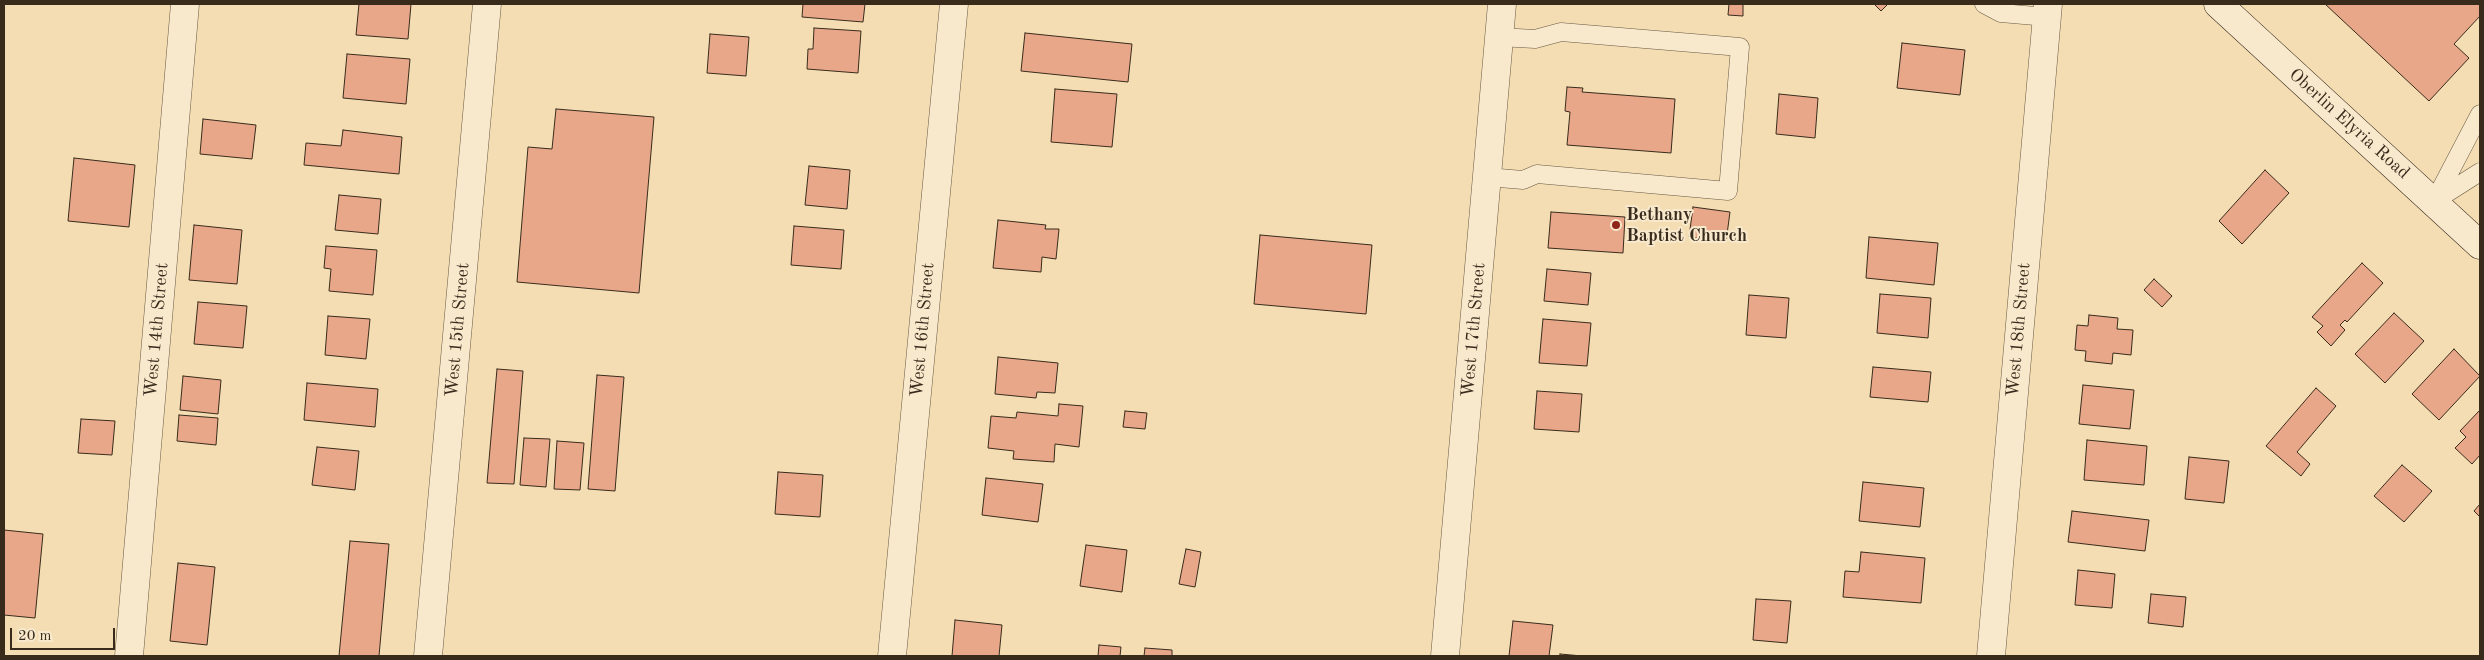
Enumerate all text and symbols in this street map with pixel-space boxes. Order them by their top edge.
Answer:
street label: Oberlin Elyria Road [2284,64,2414,184]
place label: Bethany Baptist Church [1626,204,1747,246]
marker: Bethany Baptist Church [1610,219,1622,231]
street label: West 14th Street [140,262,174,398]
street label: West 15th Street [441,262,475,398]
street label: West 16th Street [906,262,940,398]
street label: West 17th Street [1457,262,1491,398]
street label: West 18th Street [2002,262,2036,398]
scale bar [12,618,118,650]
text: 20 m [18,629,52,644]

